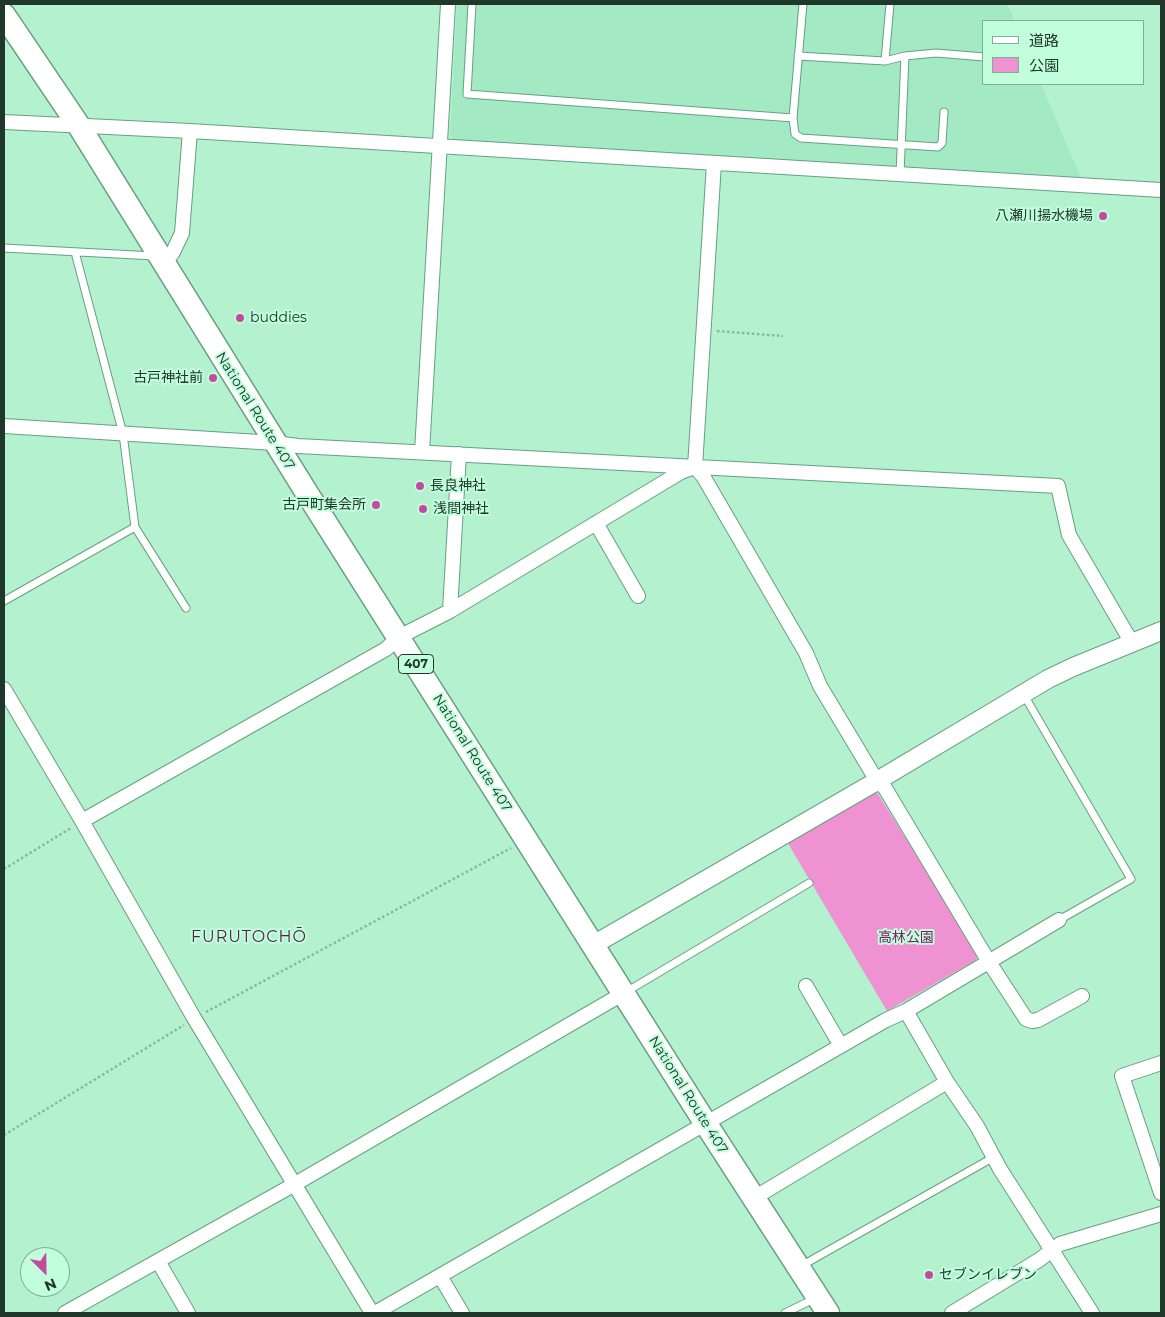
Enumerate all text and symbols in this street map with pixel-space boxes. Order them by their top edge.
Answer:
legend [982,20,1145,85]
text: 道路 [1029,31,1059,50]
text: 公園 [1029,56,1059,75]
place label: 八瀬川揚水機場 [995,208,1093,224]
marker: 八瀬川揚水機場 [1097,210,1109,222]
place label: buddies [250,310,307,326]
marker: buddies [234,312,246,324]
street label: National Route 407 [212,349,298,473]
place label: 古戸神社前 [133,370,203,386]
marker: 古戸神社前 [207,372,219,384]
place label: 長良神社 [430,478,486,494]
marker: 長良神社 [414,480,426,492]
place label: 古戸町集会所 [282,497,366,513]
marker: 古戸町集会所 [370,499,382,511]
place label: 浅間神社 [433,501,489,517]
marker: 浅間神社 [417,503,429,515]
road number: 407 [398,654,434,674]
street label: National Route 407 [429,691,515,815]
district label: FURUTOCHŌ [190,927,308,947]
park label: 高林公園 [878,930,934,946]
street label: National Route 407 [645,1033,731,1157]
north arrow [20,1247,70,1297]
place label: セブンイレブン [939,1267,1037,1283]
marker: セブンイレブン [923,1269,935,1281]
text: N [42,1274,59,1295]

